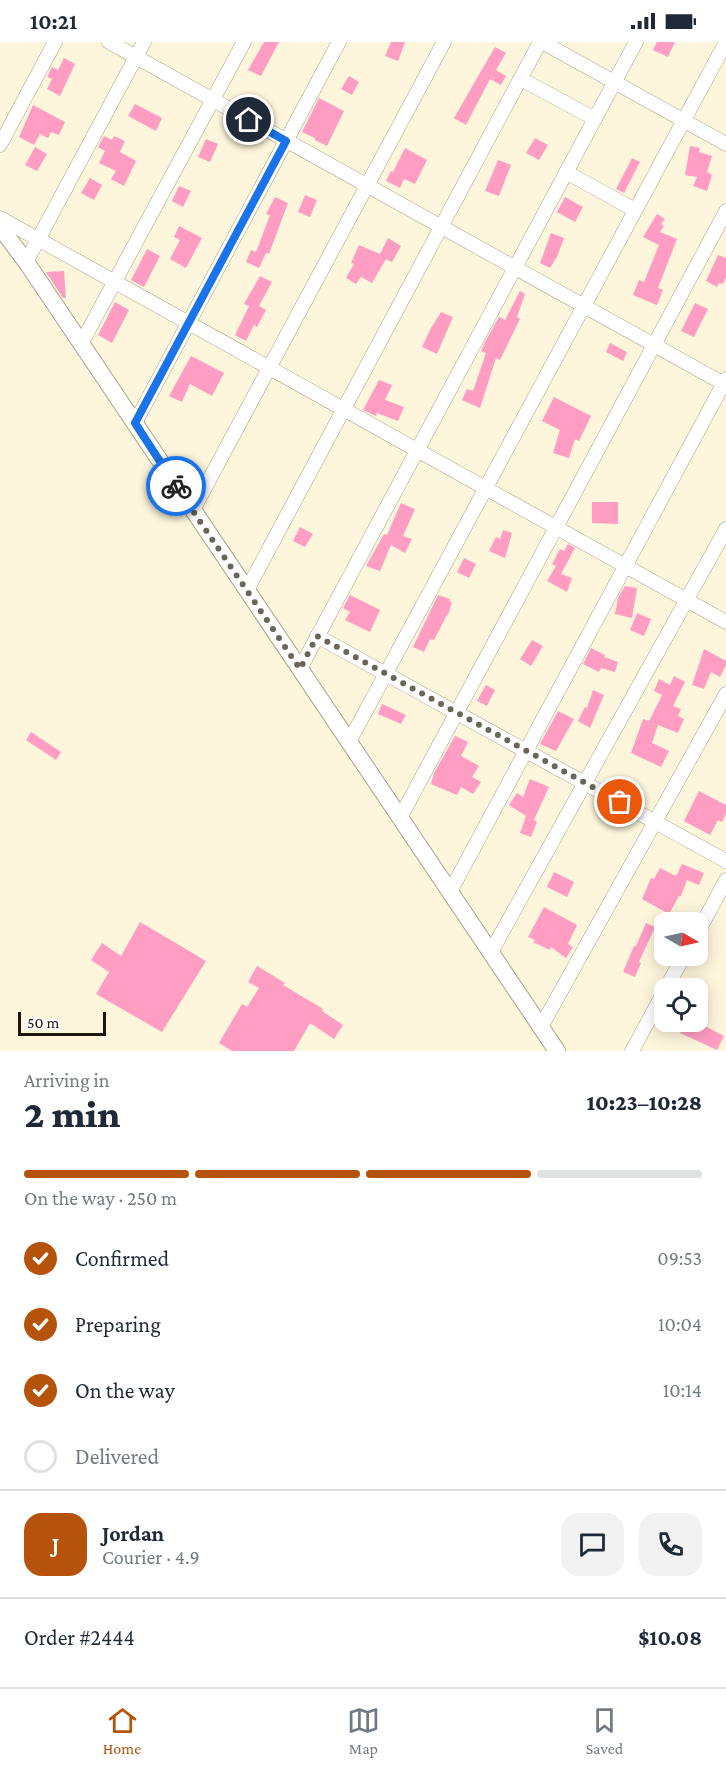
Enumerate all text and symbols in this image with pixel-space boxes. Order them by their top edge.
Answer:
text: 10:21 [30,9,77,34]
pin [223,94,274,145]
icon: home [232,103,265,136]
courier [146,456,206,516]
icon: bike [160,470,193,503]
pin [594,776,645,827]
icon: bag [603,785,636,818]
north arrow [654,912,708,966]
map controls [654,912,708,1032]
button: locate [654,978,708,1032]
scale bar [18,1009,106,1037]
text: 50 m [27,1014,59,1031]
text: Arriving in [24,1069,109,1091]
text: 10:23–10:28 [586,1090,702,1115]
text: 2 min [24,1092,120,1135]
text: On the way · 250 m [24,1187,177,1209]
icon: check [24,1242,57,1275]
text: Confirmed [75,1246,169,1271]
text: 09:53 [657,1247,702,1269]
icon: check [24,1308,57,1341]
text: Preparing [75,1312,161,1337]
text: 10:04 [658,1313,702,1335]
icon: check [24,1374,57,1407]
text: On the way [75,1378,175,1403]
text: 10:14 [663,1379,702,1401]
text: Delivered [75,1444,159,1469]
button: chat [561,1513,624,1576]
button: phone [639,1513,702,1576]
text: Jordan [102,1521,164,1546]
text: J [52,1532,59,1557]
text: Courier · 4.9 [102,1546,200,1568]
text: Order #2444 [24,1625,135,1650]
text: $10.08 [638,1625,702,1650]
tab: Home [103,1704,141,1757]
tab: Map [347,1704,380,1757]
tab: Saved [586,1704,623,1757]

